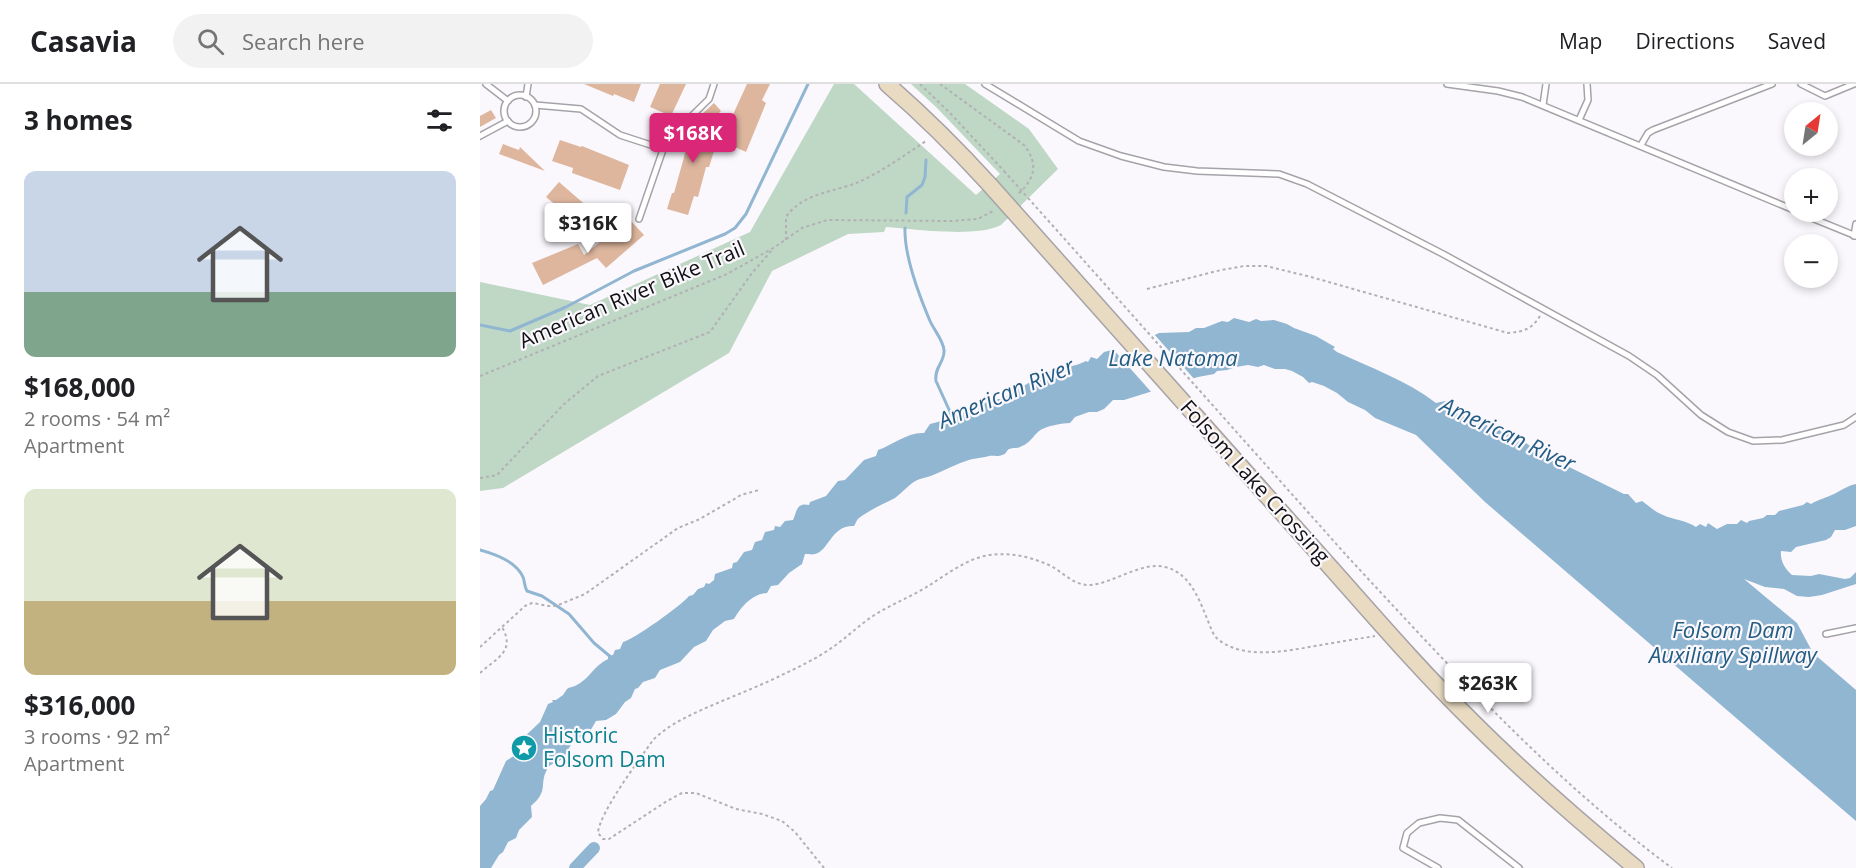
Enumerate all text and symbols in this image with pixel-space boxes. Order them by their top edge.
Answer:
search box [173,14,593,68]
text: Casavia [30,22,137,60]
icon: search [194,25,227,58]
text: Search here [242,26,365,56]
text: Map [1559,27,1602,55]
text: Directions [1635,27,1735,55]
text: Saved [1768,27,1826,55]
text: 3 homes [24,102,133,138]
north arrow [1784,102,1838,156]
map controls [1784,102,1838,288]
icon: filters [423,104,456,137]
pin: $168K [651,113,735,164]
text: $168K [663,119,723,146]
button: + [1784,168,1838,222]
pin: $316K [546,203,630,254]
text: $316K [558,209,618,236]
icon: home [186,210,294,318]
street label: American River Bike Trail [514,234,749,354]
button: − [1784,234,1838,288]
water label: Lake Natoma [1108,342,1238,372]
water label: American River [931,349,1080,435]
text: $168,000 [24,369,135,405]
water label: American River [1434,388,1582,478]
street label: Folsom Lake Crossing [1175,393,1337,569]
text: 2 rooms · 54 m² [24,405,170,432]
text: Apartment [24,432,124,459]
icon: home [186,528,294,636]
water label: Folsom Dam Auxiliary Spillway [1647,614,1819,669]
pin: $263K [1446,663,1530,714]
text: $263K [1458,669,1518,696]
text: $316,000 [24,687,135,723]
place label: Historic Folsom Dam [543,721,666,773]
text: 3 rooms · 92 m² [24,723,170,750]
place icon: Historic Folsom Dam [509,733,539,763]
text: Apartment [24,750,124,777]

